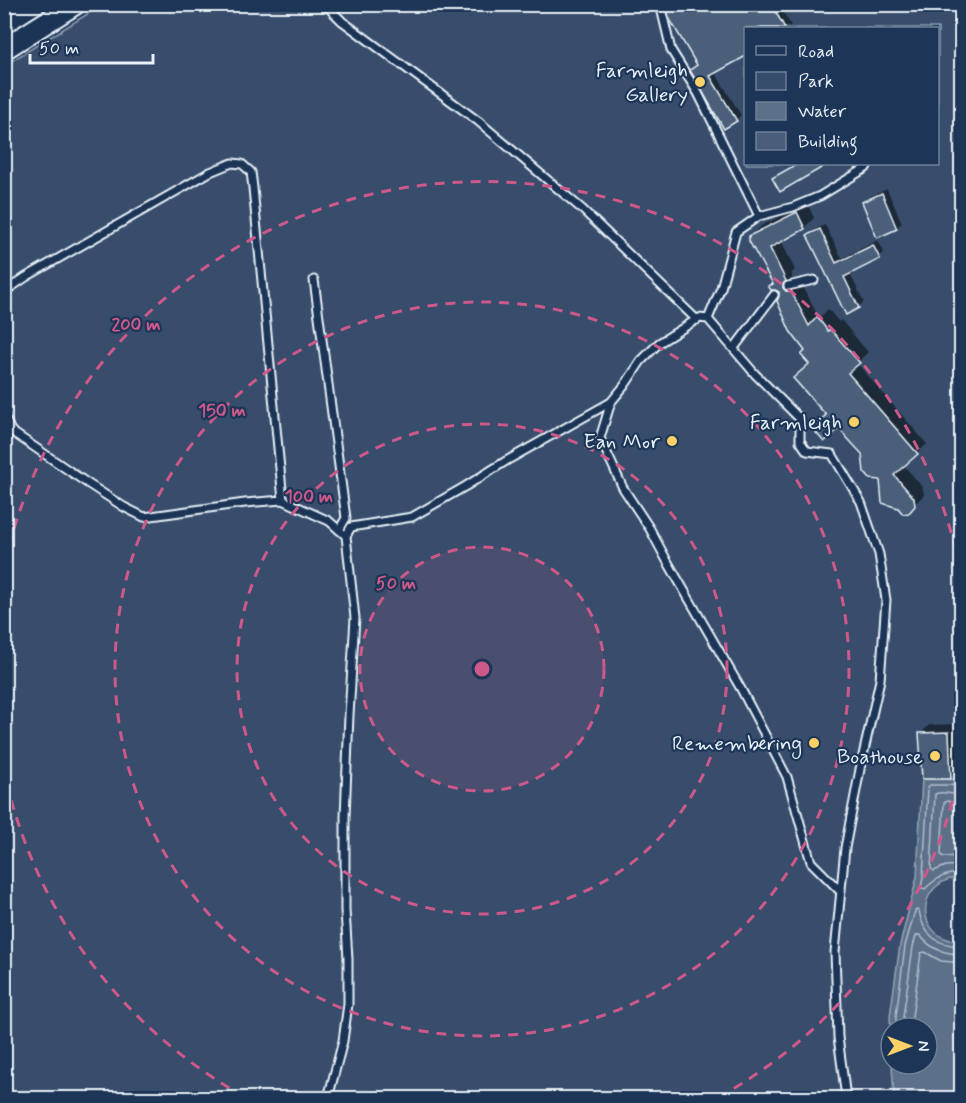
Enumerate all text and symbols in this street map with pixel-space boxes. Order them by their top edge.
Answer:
scale bar [30,27,153,65]
legend [744,27,939,165]
text: 50 m [39,37,79,61]
text: Road [798,40,834,64]
place label: Farmleigh Gallery [596,57,688,109]
text: Park [798,70,834,94]
marker: Farmleigh Gallery [693,75,707,89]
text: Water [798,100,847,124]
text: Building [798,130,858,156]
text: 200 m [111,313,161,337]
text: 150 m [198,399,246,423]
place label: Farmleigh [750,409,842,437]
marker: Farmleigh [847,415,861,429]
place label: Ean Mor [583,428,660,456]
marker: Ean Mor [665,434,679,448]
text: 100 m [285,485,333,509]
text: 50 m [376,572,416,596]
centre of rings [472,659,492,679]
place label: Remembering [672,730,802,759]
marker: Remembering [807,736,821,750]
place label: Boathouse [837,743,923,771]
marker: Boathouse [928,749,942,763]
north arrow [879,1016,939,1076]
text: N [912,1041,933,1051]

